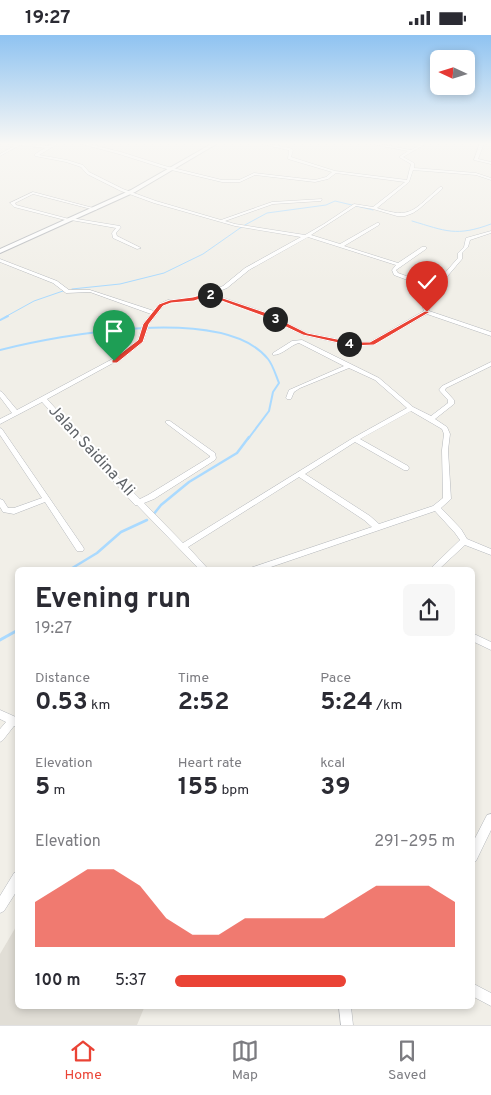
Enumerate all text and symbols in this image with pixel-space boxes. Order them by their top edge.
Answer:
text: 19:27 [25,6,71,30]
north arrow [430,50,475,95]
map controls [430,50,475,95]
pin [406,261,448,312]
icon: check [413,268,441,296]
pin: 2 [198,283,222,307]
text: 2 [206,287,215,304]
pin: 3 [262,307,288,331]
pin [93,310,135,361]
text: 3 [271,311,280,328]
icon: arrive [100,317,128,345]
pin: 4 [336,331,362,357]
text: 4 [345,336,354,353]
street label: Jalan Saidina Ali [44,401,138,501]
text: Evening run [35,582,191,618]
button: share [403,584,455,636]
text: 19:27 [35,619,72,639]
text: Distance [35,670,90,687]
text: Time [178,670,209,687]
text: Pace [320,670,351,687]
text: 0.53 [35,687,88,719]
text: 2:52 [178,687,230,719]
text: 5:24 [320,687,373,719]
text: km [88,697,110,714]
text: /km [373,697,402,714]
text: Elevation [35,755,93,772]
text: Heart rate [178,755,242,772]
text: kcal [320,755,345,772]
text: 5 [35,772,50,804]
text: 155 [178,772,218,804]
text: 39 [320,772,351,804]
text: m [50,782,65,799]
text: bpm [218,782,249,799]
text: Elevation [35,832,101,852]
text: 291–295 m [374,832,455,852]
text: 100 m [35,971,81,991]
text: 5:37 [115,971,146,991]
tab: Home [65,1037,102,1084]
tab: Map [231,1037,259,1084]
tab: Saved [388,1037,426,1084]

